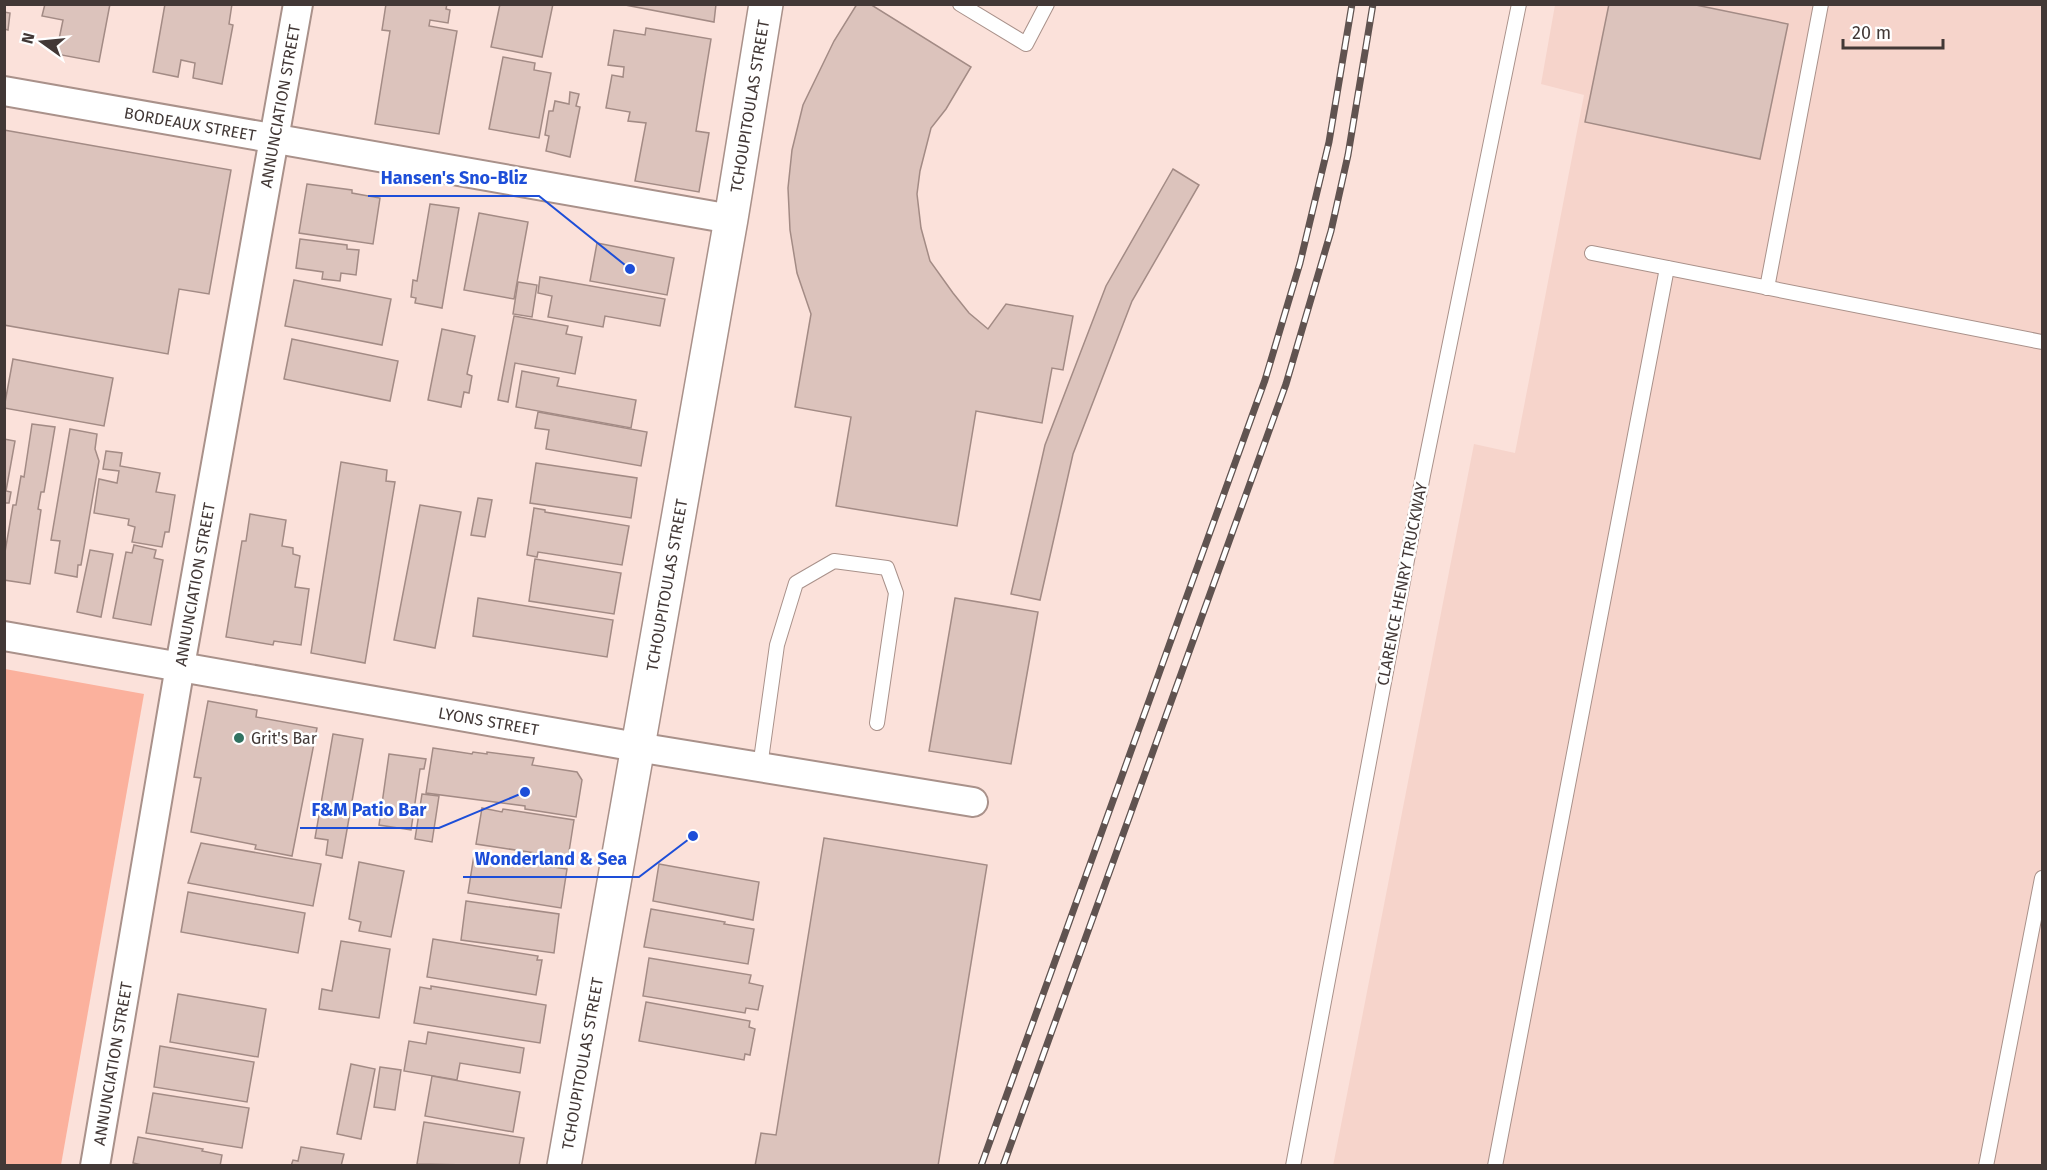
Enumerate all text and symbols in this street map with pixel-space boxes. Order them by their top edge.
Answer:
north arrow [12,12,72,72]
scale bar [1843,12,1944,50]
street label: TCHOUPITOULAS STREET [726,18,773,194]
street label: ANNUNCIATION STREET [256,22,304,189]
text: 20 m [1852,22,1891,44]
text: N [17,31,39,46]
street label: BORDEAUX STREET [123,103,258,145]
callout: Hansen's Sno-Bliz [368,160,539,196]
text: Hansen's Sno-Bliz [381,167,527,189]
street label: CLARENCE HENRY TRUCKWAY [1373,480,1431,687]
street label: TCHOUPITOULAS STREET [642,497,691,673]
street label: ANNUNCIATION STREET [171,501,219,668]
street label: LYONS STREET [437,703,541,739]
place label: Grit's Bar [251,729,318,748]
marker: Grit's Bar [232,731,246,745]
callout: F&M Patio Bar [300,792,439,828]
text: F&M Patio Bar [311,799,427,821]
callout: Wonderland & Sea [463,841,639,877]
text: Wonderland & Sea [475,848,627,870]
street label: TCHOUPITOULAS STREET [558,975,607,1151]
street label: ANNUNCIATION STREET [89,979,136,1147]

